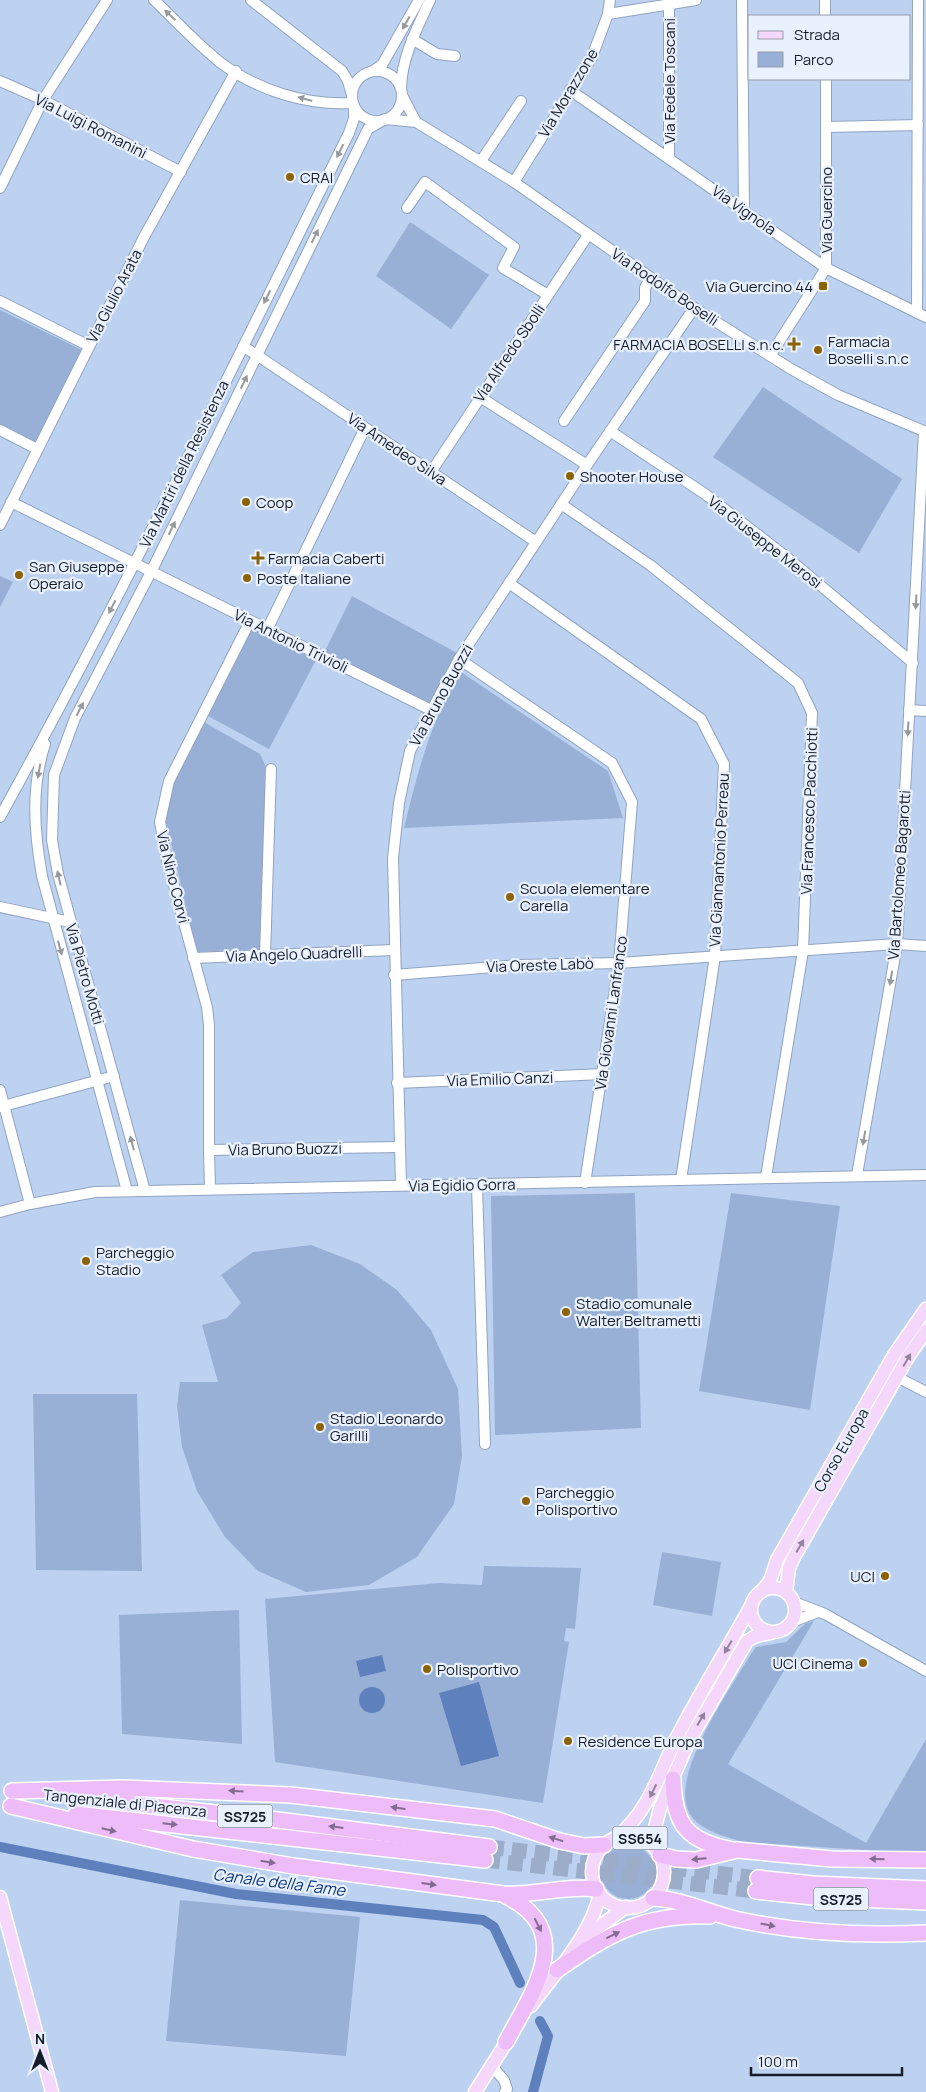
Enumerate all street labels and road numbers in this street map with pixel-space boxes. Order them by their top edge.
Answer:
street label: Via Fedele Toscani [659,18,680,144]
street label: Via Morazzone [533,44,603,141]
street label: Via Luigi Romanini [31,89,151,163]
street label: Via Guercino [816,167,837,253]
street label: Via Vignola [708,180,780,240]
street label: Via Rodolfo Boselli [607,243,723,331]
street label: Via Giulio Arata [81,245,147,347]
street label: Via Alfredo Sbolli [468,300,550,406]
street label: Via Martiri della Resistenza [134,377,234,551]
street label: Via Amedeo Silva [343,408,451,490]
street label: Via Giuseppe Merosi [704,491,826,593]
street label: Via Antonio Trivioli [230,604,352,678]
street label: Via Bruno Buozzi [404,640,478,750]
street label: Via Francesco Pacchiotti [796,727,822,895]
street label: Via Giannantonio Perreau [704,772,734,948]
street label: Via Bartolomeo Bagarotti [883,789,915,961]
street label: Via Nino Corvi [151,829,195,925]
street label: Via Pietro Motti [61,921,109,1027]
street label: Via Giovanni Lanfranco [590,934,632,1091]
street label: Via Angelo Quadrelli [225,941,363,967]
street label: Via Oreste Labò [486,953,594,977]
street label: Via Emilio Canzi [446,1067,554,1091]
street label: Via Bruno Buozzi [228,1138,342,1160]
street label: Via Egidio Gorra [408,1174,516,1196]
street label: Corso Europa [809,1404,873,1496]
street label: Tangenziale di Piacenza [42,1784,208,1822]
road number: SS725 [218,1804,272,1828]
road number: SS654 [612,1826,668,1850]
road number: SS725 [814,1888,868,1910]

